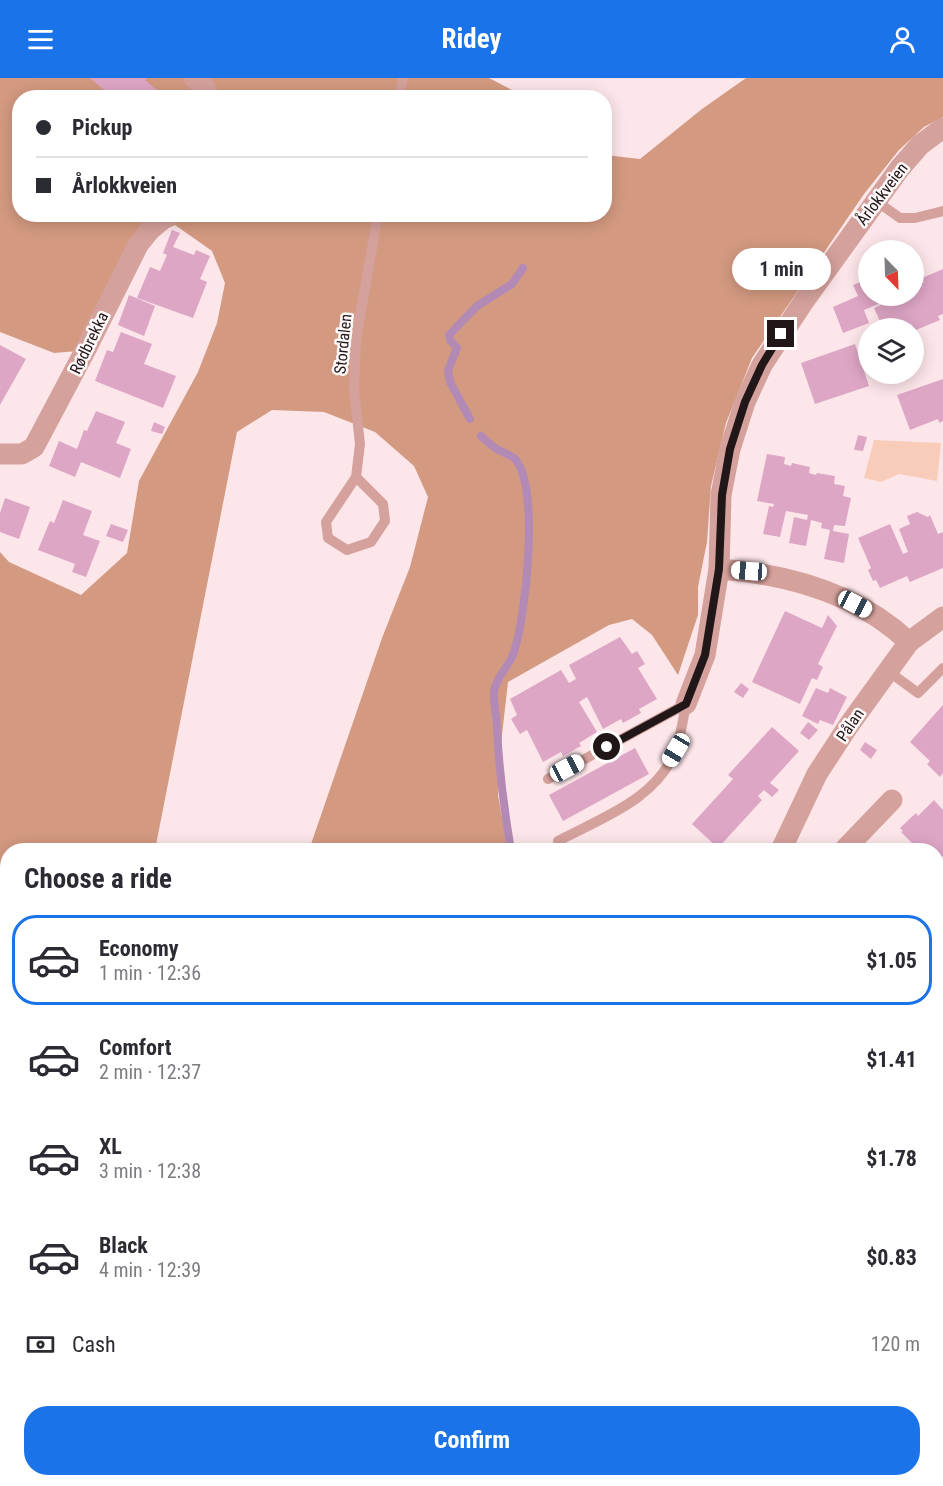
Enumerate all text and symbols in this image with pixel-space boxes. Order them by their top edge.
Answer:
icon: menu [24,23,57,56]
text: Ridey [442,23,501,55]
icon: person [886,23,919,56]
text: Pickup [72,115,132,140]
street label: Årlokkveien [852,158,912,229]
text: Årlokkveien [72,173,177,198]
north arrow [858,240,924,306]
map controls [858,240,924,384]
callout: 1 min [732,247,830,289]
text: 1 min [759,257,804,281]
street label: Rødbrekka [66,309,112,377]
street label: Stordalen [330,313,356,375]
button: layers [858,318,924,384]
route end [767,320,794,347]
car [730,561,768,581]
car [835,588,875,620]
street label: Pålan [832,705,868,745]
car [659,730,693,770]
route start [593,733,620,760]
car [547,752,587,784]
text: Choose a ride [24,863,172,895]
icon: car [27,933,81,987]
text: Economy [99,936,179,961]
text: $1.05 [866,948,917,973]
text: 1 min · 12:36 [99,961,201,985]
icon: car [27,1032,81,1086]
text: Comfort [99,1035,172,1060]
text: $1.41 [866,1047,917,1072]
text: 2 min · 12:37 [99,1060,201,1084]
icon: car [27,1131,81,1185]
text: XL [99,1134,122,1159]
text: $1.78 [866,1146,917,1171]
text: 3 min · 12:38 [99,1159,201,1183]
icon: car [27,1230,81,1284]
text: Black [99,1233,148,1258]
text: $0.83 [866,1245,917,1270]
text: 4 min · 12:39 [99,1258,201,1282]
icon: cash [24,1328,57,1361]
text: Cash [72,1332,116,1357]
text: 120 m [871,1332,920,1356]
button: Confirm [24,1406,920,1475]

